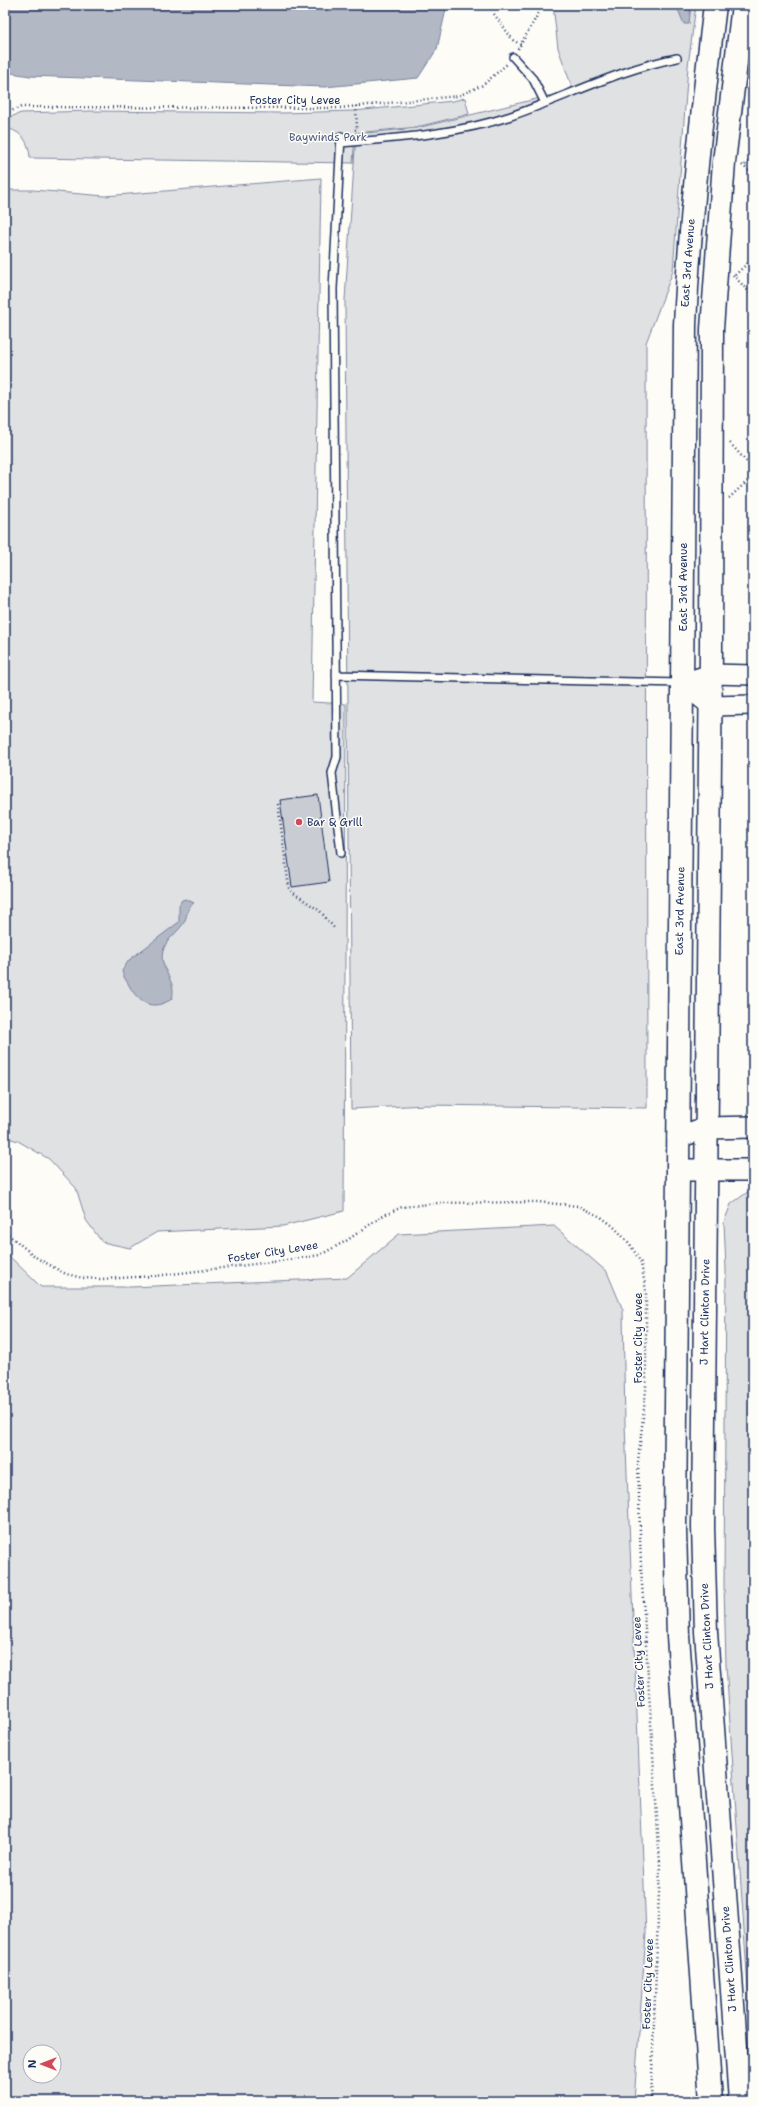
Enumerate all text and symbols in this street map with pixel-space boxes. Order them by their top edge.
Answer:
street label: Foster City Levee [249,93,341,108]
park label: Baywinds Park [289,130,367,145]
street label: East 3rd Avenue [677,218,699,308]
street label: East 3rd Avenue [676,543,691,631]
place label: Bar & Grill [307,815,363,830]
marker: Bar & Grill [294,817,304,827]
street label: East 3rd Avenue [672,866,688,956]
street label: Foster City Levee [227,1237,319,1267]
street label: J Hart Clinton Drive [697,1259,713,1365]
street label: Foster City Levee [631,1292,646,1384]
street label: J Hart Clinton Drive [697,1582,717,1690]
street label: Foster City Levee [629,1616,649,1708]
street label: J Hart Clinton Drive [718,1905,740,2013]
street label: Foster City Levee [639,1938,657,2030]
north arrow [22,2044,62,2084]
text: N [25,2059,40,2068]

